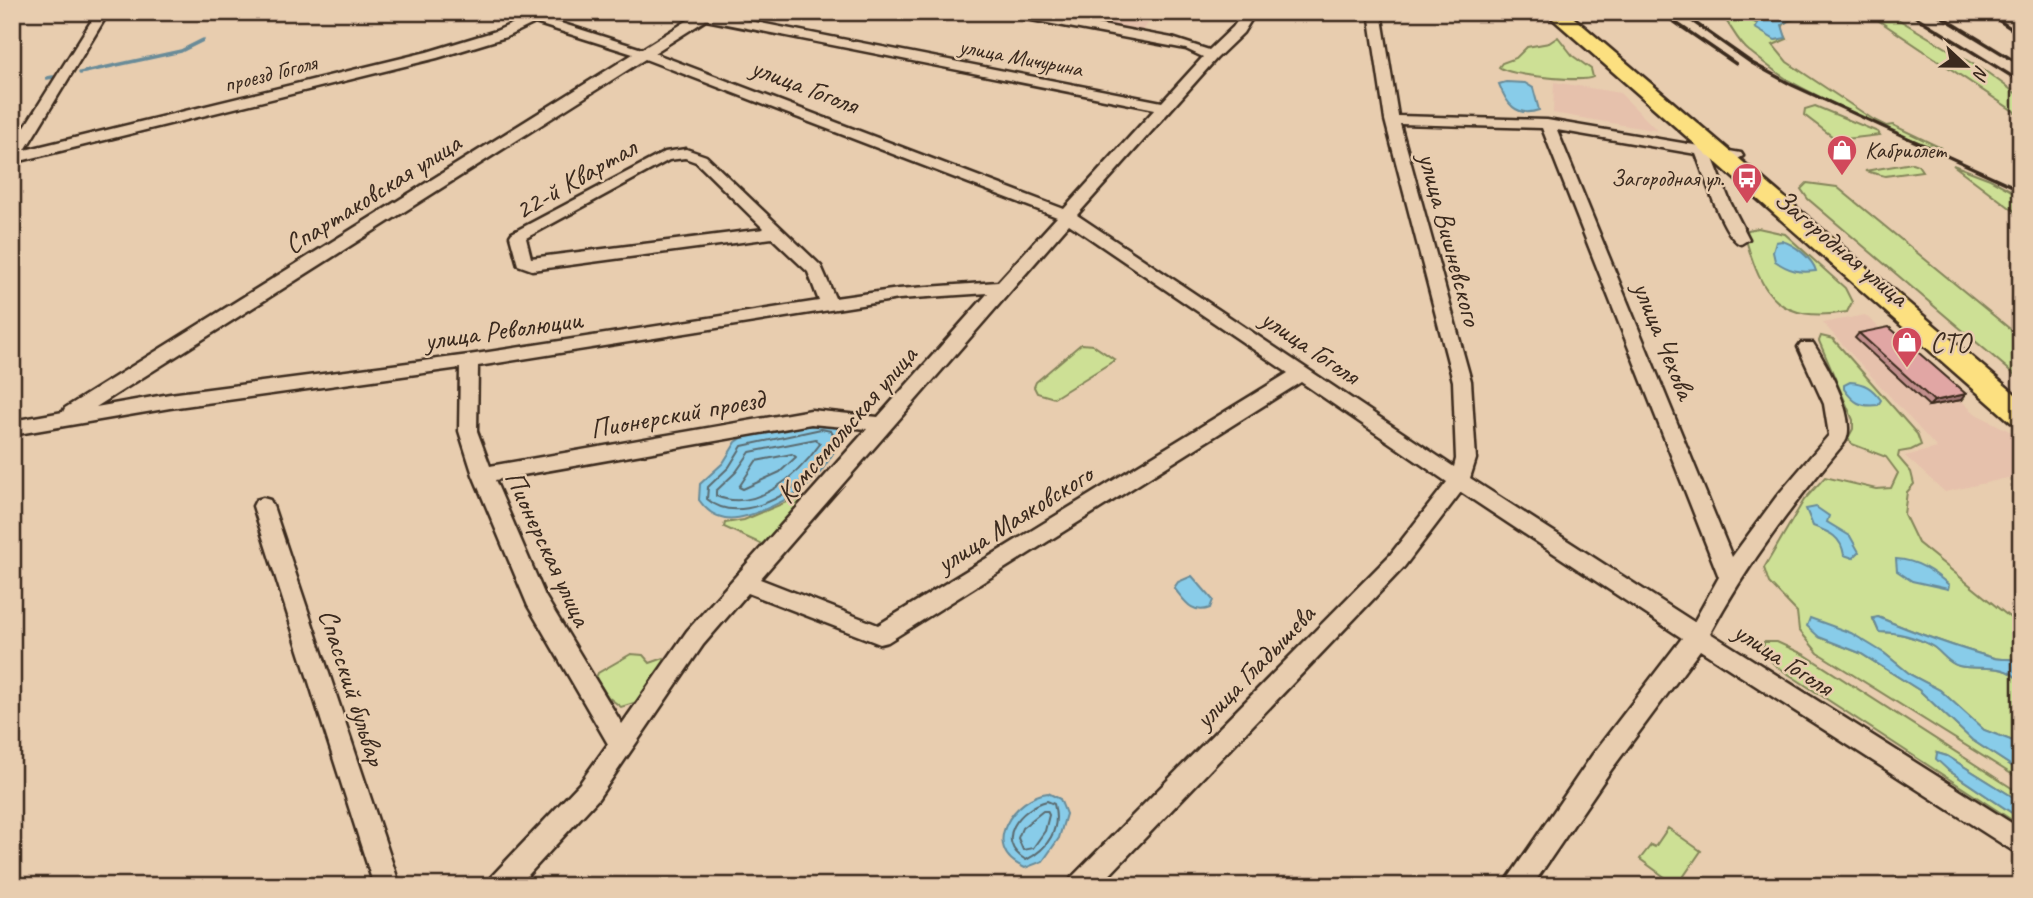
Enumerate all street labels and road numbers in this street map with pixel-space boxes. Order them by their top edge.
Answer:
street label: улица Мичурина [955,31,1087,84]
street label: проезд Гоголя [221,48,321,99]
street label: улица Гоголя [744,48,866,123]
street label: Спартаковская улица [278,124,468,262]
street label: 22-й Квартал [508,129,644,227]
street label: улица Вишневского [1410,147,1491,331]
street label: Загородная улица [1767,181,1917,315]
street label: улица Чехова [1624,274,1705,406]
street label: улица Гоголя [1253,299,1369,394]
street label: улица Революции [420,301,586,358]
street label: Комсомольская улица [768,337,925,510]
street label: Пионерский проезд [587,380,770,446]
street label: улица Маяковского [928,455,1102,581]
street label: Пионерская улица [497,465,601,633]
street label: улица Гладышева [1185,596,1323,737]
street label: Спасский бульвар [311,604,395,771]
street label: улица Гоголя [1726,612,1842,705]

